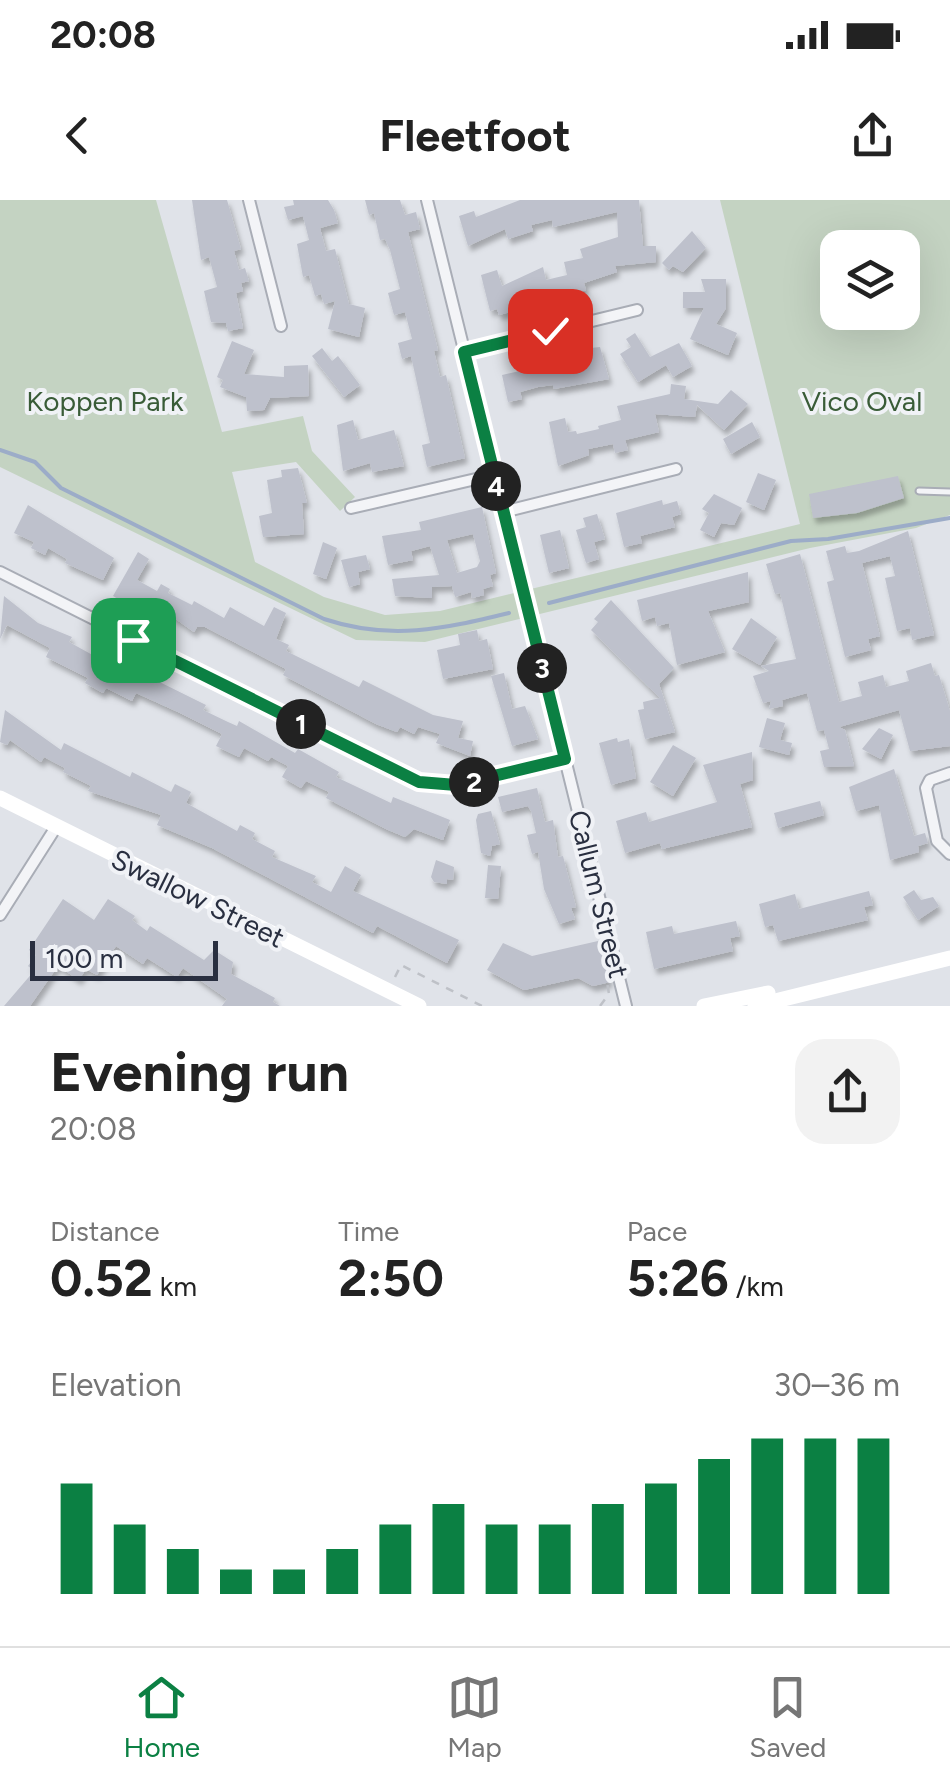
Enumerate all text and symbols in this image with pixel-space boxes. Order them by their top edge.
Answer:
text: 20:08 [50,12,156,58]
icon: back [50,108,105,163]
text: Fleetfoot [379,108,571,162]
icon: share [845,108,900,163]
map controls [820,230,920,330]
button: layers [820,230,920,330]
pin [508,289,593,374]
icon: check [523,304,578,359]
park label: Koppen Park [26,384,184,418]
park label: Vico Oval [802,384,922,418]
pin: 4 [471,461,521,511]
text: 4 [487,469,505,503]
pin [91,598,176,683]
icon: arrive [106,613,161,668]
pin: 3 [517,643,567,693]
text: 3 [534,651,550,685]
pin: 1 [276,699,326,749]
text: 1 [295,707,307,741]
pin: 2 [449,757,499,807]
text: 2 [466,765,482,799]
street label: Callum Street [562,807,636,981]
street label: Swallow Street [106,841,290,955]
scale bar [30,936,218,980]
text: 100 m [45,941,123,975]
text: Evening run [50,1039,349,1105]
button: share [795,1039,900,1144]
text: 20:08 [50,1110,137,1148]
text: Distance [50,1214,160,1248]
text: Time [338,1214,399,1248]
text: Pace [627,1214,687,1248]
text: 0.52 [50,1248,153,1309]
text: 2:50 [338,1248,444,1309]
text: 5:26 [627,1248,729,1309]
text: km [153,1269,197,1303]
text: /km [729,1269,784,1303]
text: Elevation [50,1366,182,1404]
text: 30–36 m [774,1366,900,1404]
tab: Home [124,1670,200,1764]
tab: Map [447,1670,502,1764]
tab: Saved [749,1670,826,1764]

